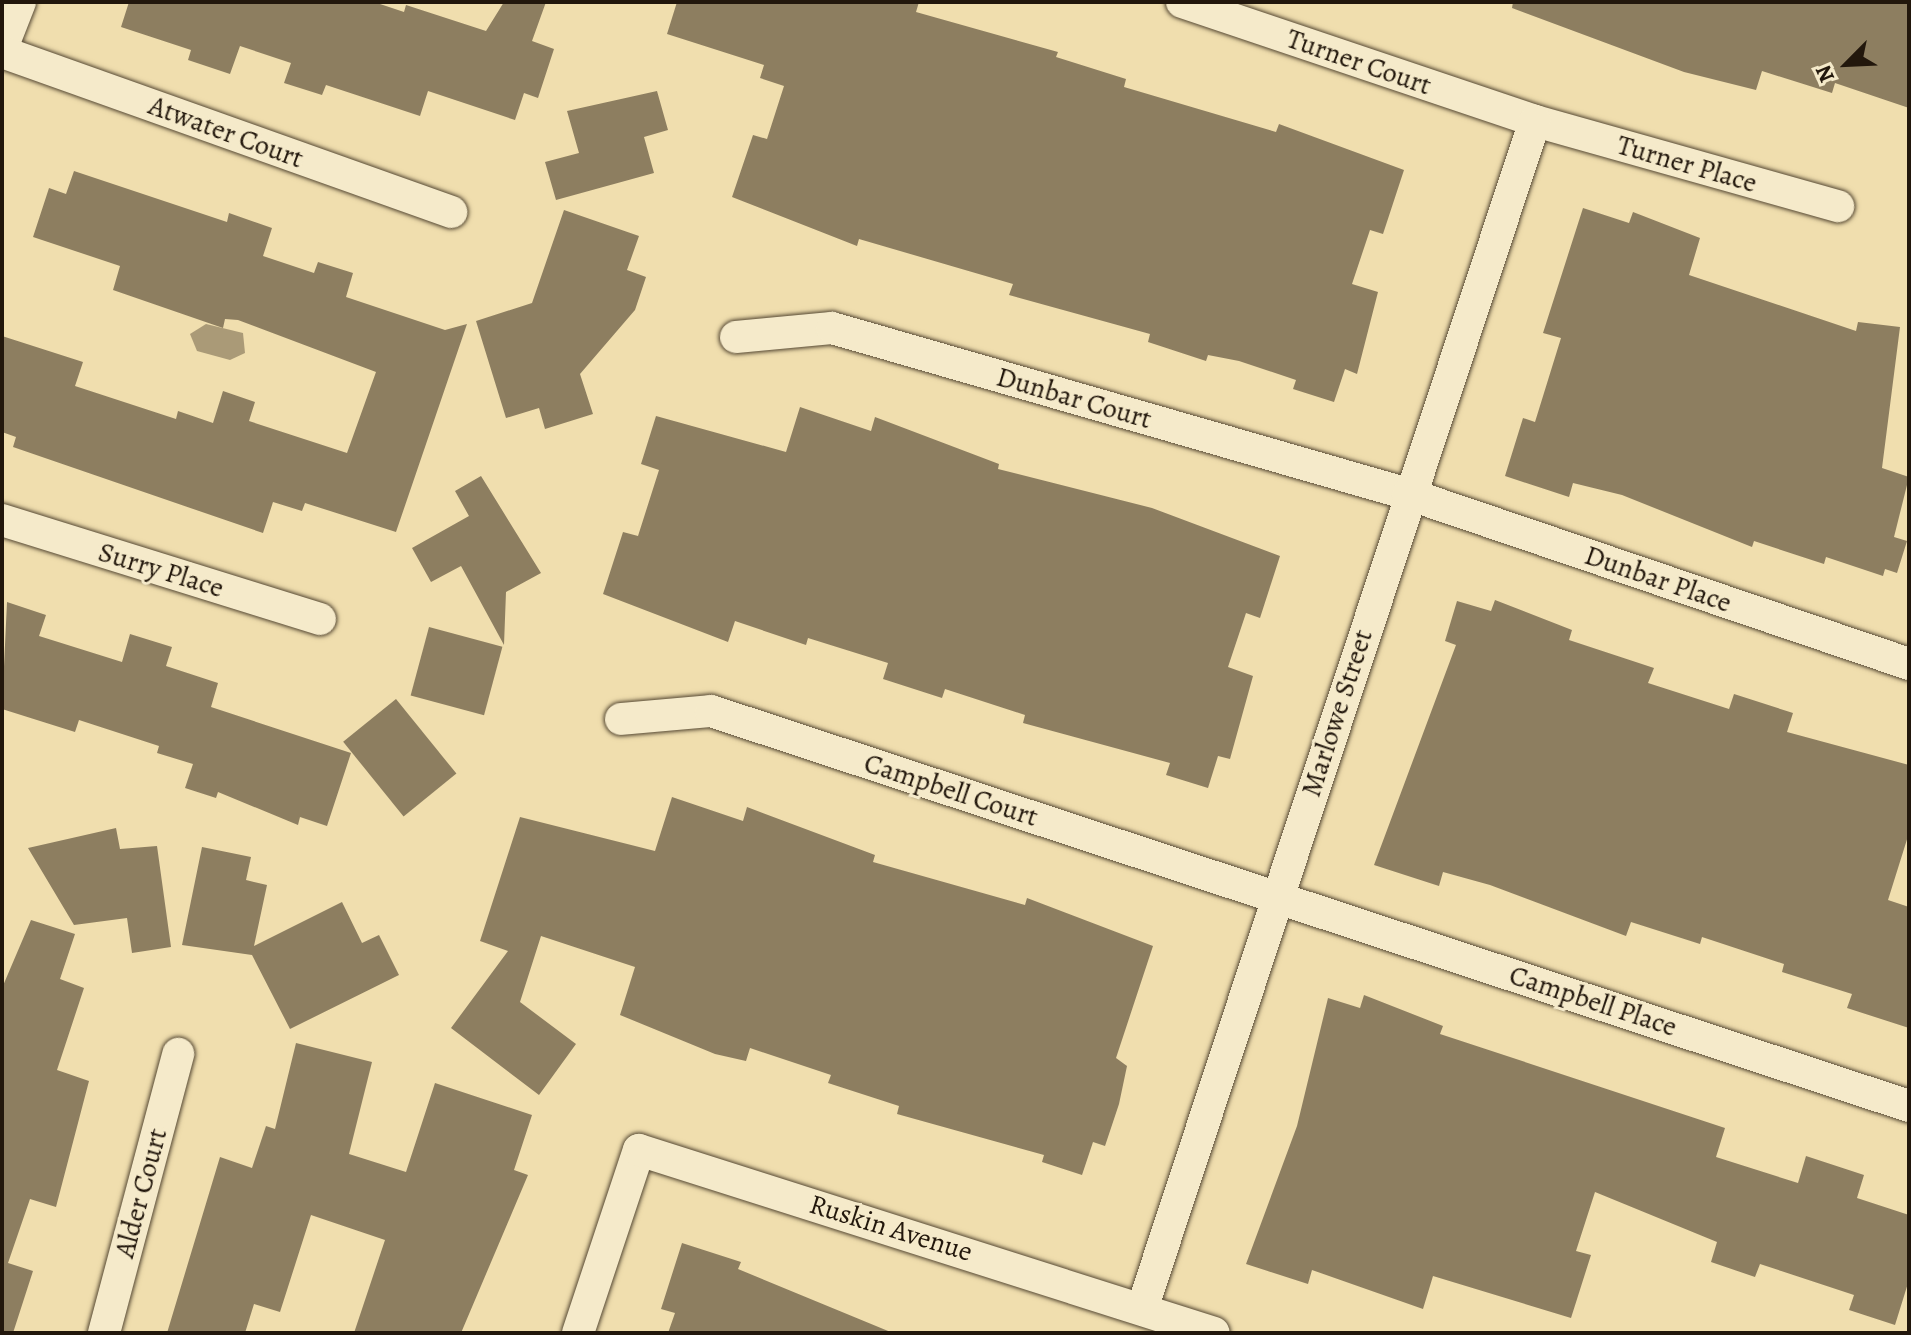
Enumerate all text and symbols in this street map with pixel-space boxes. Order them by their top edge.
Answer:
street label: Turner Court [1282,22,1436,102]
north arrow [1807,24,1887,104]
text: N [1808,60,1842,87]
street label: Atwater Court [144,89,308,175]
street label: Turner Place [1613,128,1761,200]
street label: Dunbar Court [993,360,1155,436]
street label: Surry Place [94,535,228,605]
street label: Dunbar Place [1580,538,1736,620]
street label: Marlowe Street [1294,625,1380,801]
street label: Campbell Court [860,746,1042,834]
street label: Campbell Place [1505,958,1681,1044]
street label: Alder Court [108,1125,174,1261]
street label: Ruskin Avenue [805,1187,977,1269]

